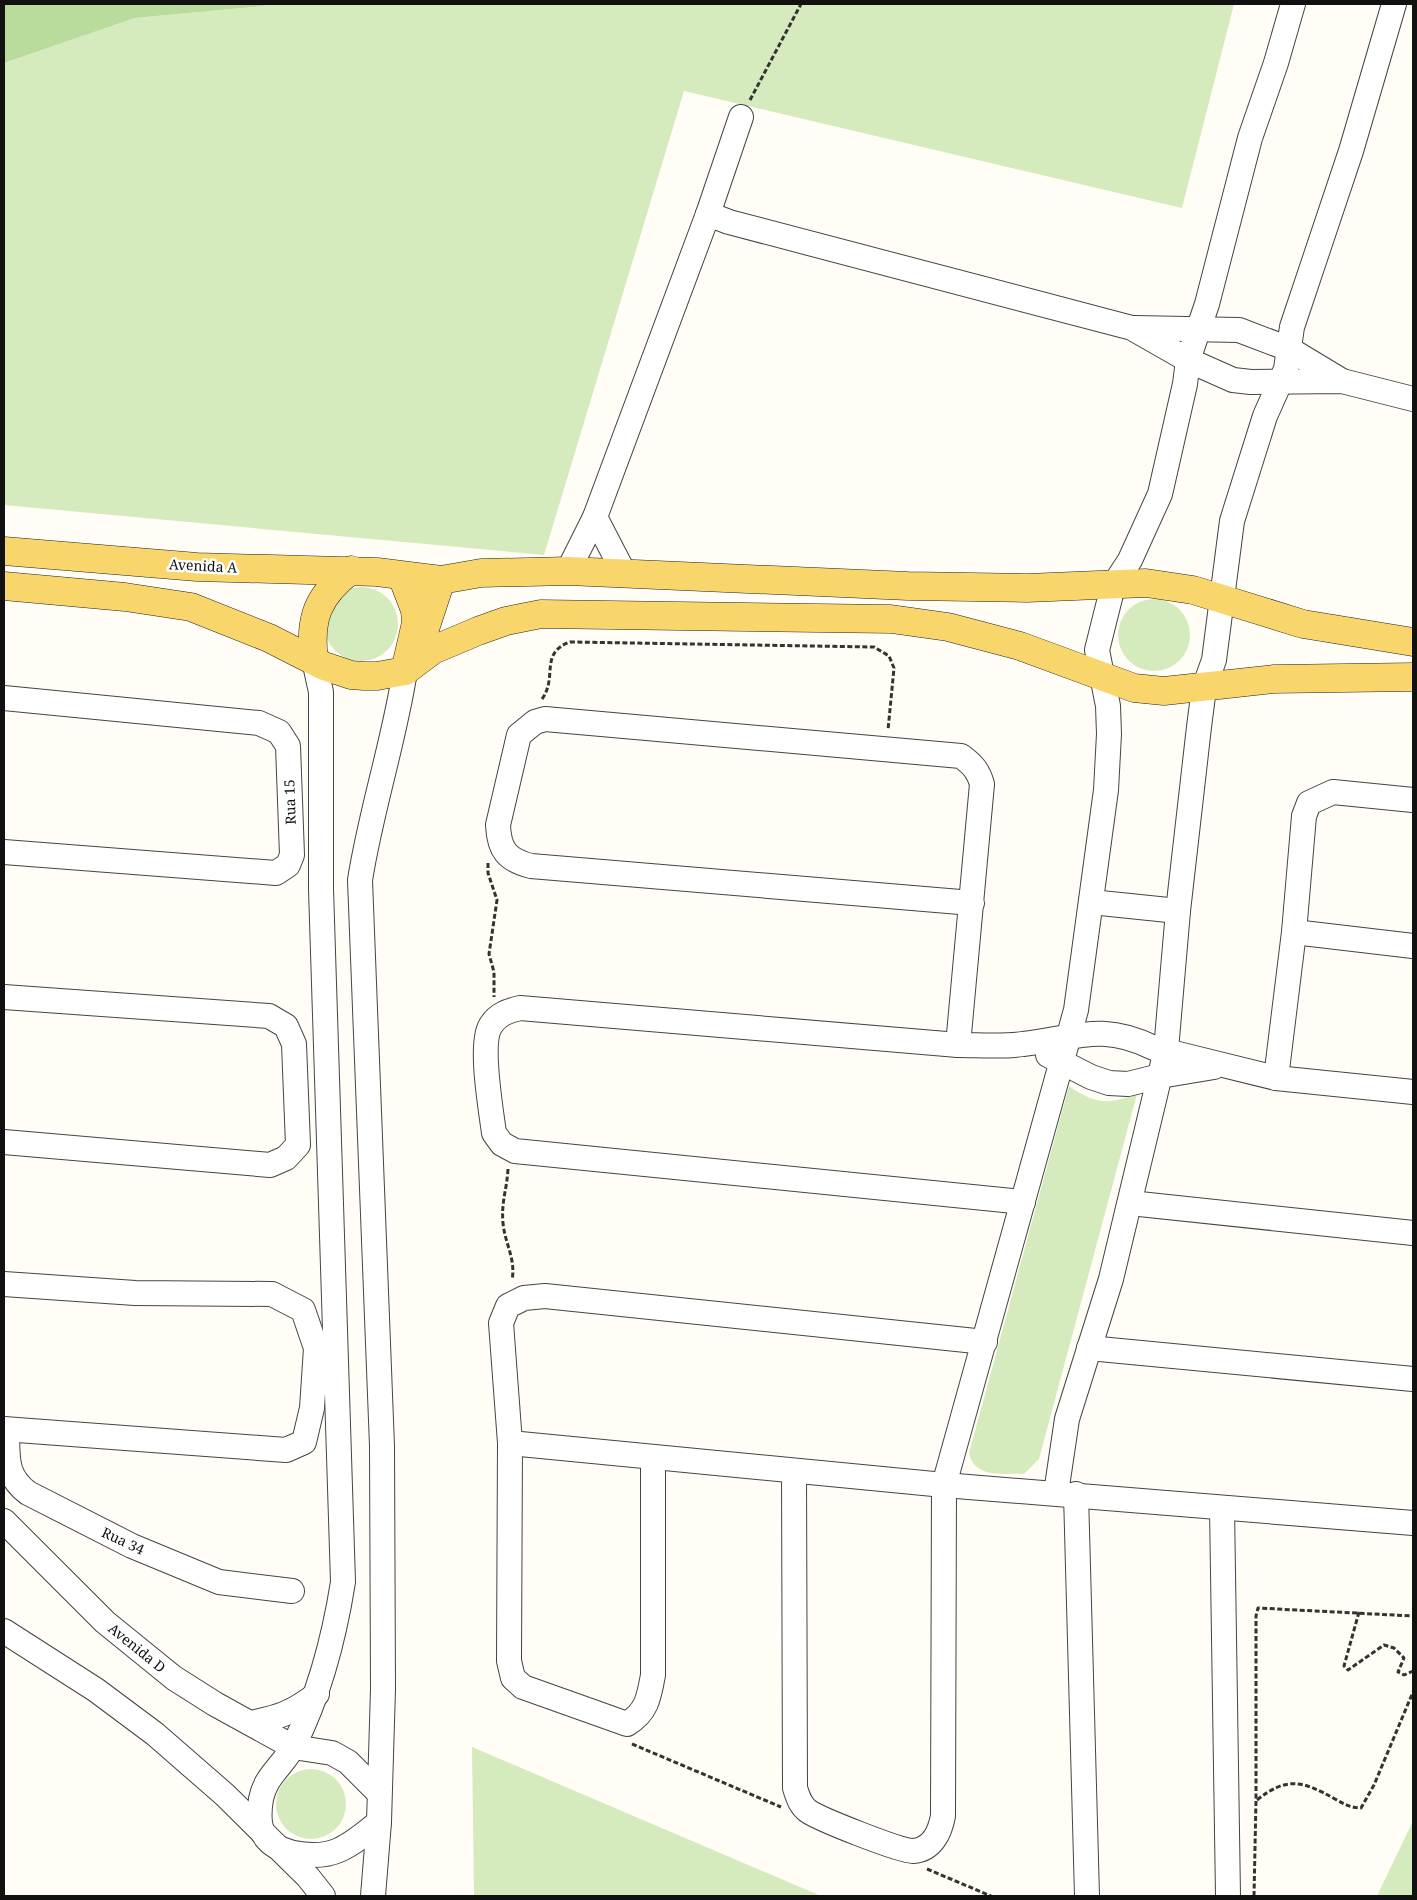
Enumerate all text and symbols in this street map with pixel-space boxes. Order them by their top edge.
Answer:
street label: Avenida A [169,554,238,577]
street label: Rua 15 [279,779,300,825]
street label: Rua 34 [99,1522,148,1559]
street label: Avenida D [105,1619,170,1677]

